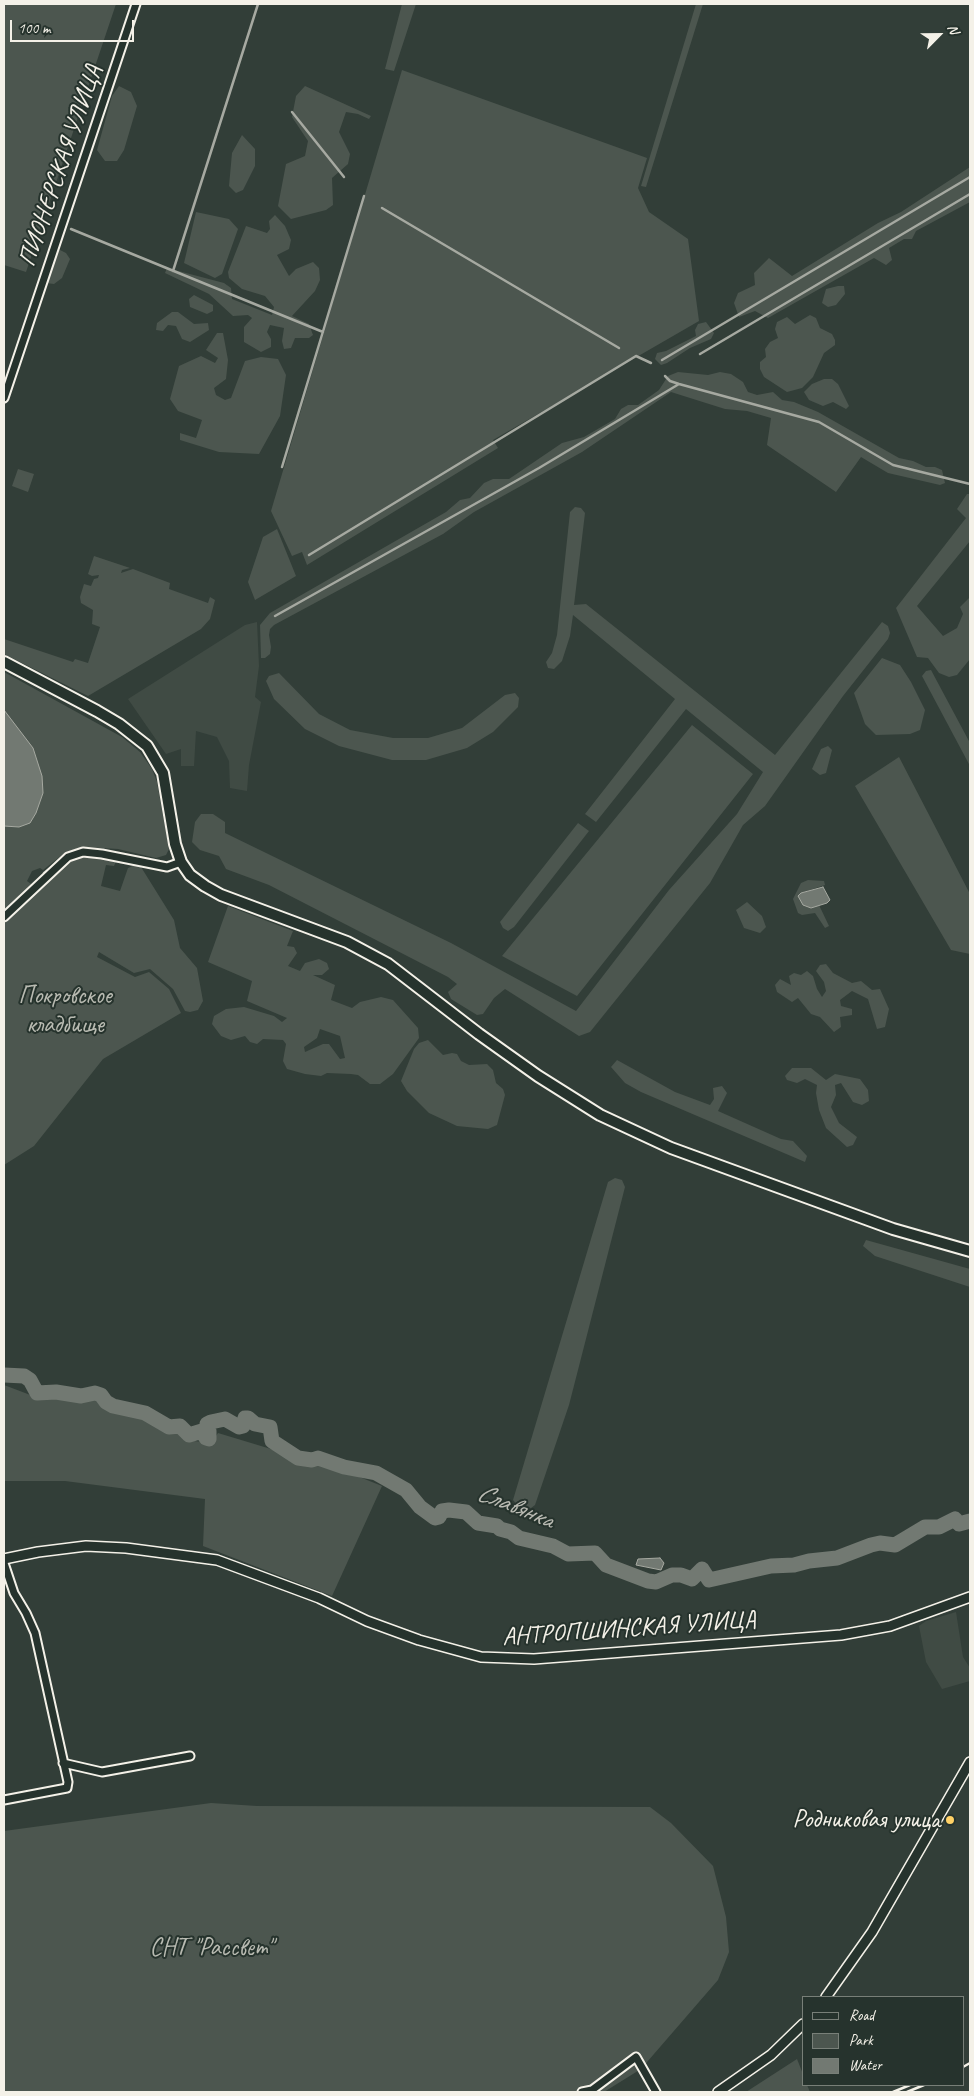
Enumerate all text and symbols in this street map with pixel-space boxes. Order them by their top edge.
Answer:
scale bar [12,10,136,42]
north arrow [914,10,964,60]
text: 100 m [18,19,50,38]
text: N [944,22,963,36]
street label: ПИОНЕРСКАЯ УЛИЦА [13,61,109,271]
park label: Покровское кладбище [18,981,112,1040]
water label: Славянка [472,1478,558,1536]
street label: АНТРОПШИНСКАЯ УЛИЦА [501,1605,757,1653]
place label: Родниковая улица [792,1805,940,1835]
marker: Родниковая улица [944,1814,956,1826]
park label: СНТ "Рассвет" [149,1933,273,1963]
legend [802,1996,964,2086]
text: Road [849,2006,874,2025]
text: Park [849,2031,873,2050]
text: Water [849,2056,882,2075]

